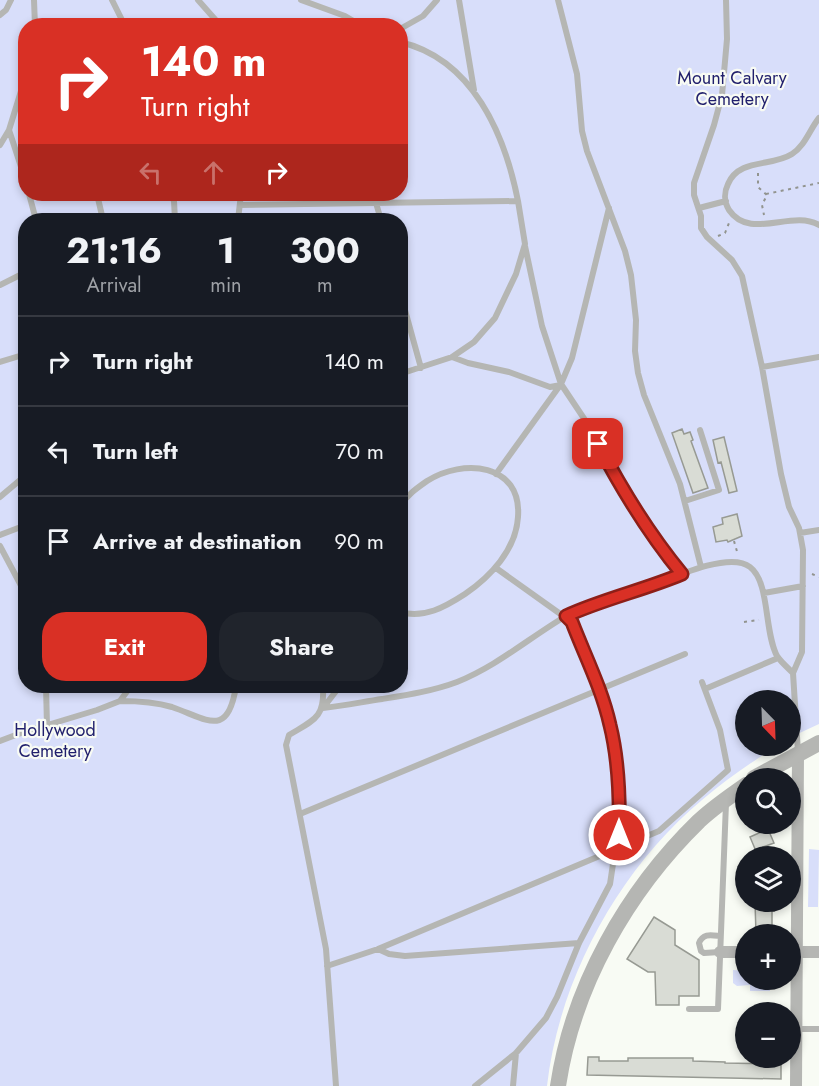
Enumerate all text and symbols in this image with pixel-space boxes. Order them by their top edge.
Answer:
text: 140 m [141,31,267,92]
icon: right [42,42,120,120]
park label: Mount Calvary Cemetery [677,65,787,112]
text: Turn right [141,87,249,126]
icon: left [134,156,167,189]
icon: ahead [197,156,230,189]
icon: right [260,156,293,189]
text: 21:16 [66,224,162,276]
text: 1 [217,224,235,276]
text: 300 [290,224,360,276]
text: Arrival [87,271,142,300]
text: min [210,271,242,300]
text: m [317,271,333,300]
icon: right [42,345,75,378]
text: Turn right [93,345,193,377]
text: 140 m [324,345,384,377]
pin [572,418,623,469]
icon: arrive [581,427,614,460]
icon: left [42,435,75,468]
text: Turn left [93,435,178,467]
text: 70 m [335,435,384,467]
icon: arrive [42,525,75,558]
text: Arrive at destination [93,525,302,557]
text: 90 m [334,525,384,557]
button: Exit [42,612,207,681]
button: Share [219,612,384,681]
north arrow [735,690,801,756]
map controls [735,690,801,1068]
park label: Hollywood Cemetery [14,717,96,764]
button: search [735,768,801,834]
position arrow [587,803,651,867]
button: layers [735,846,801,912]
button: + [735,924,801,990]
button: − [735,1002,801,1068]

